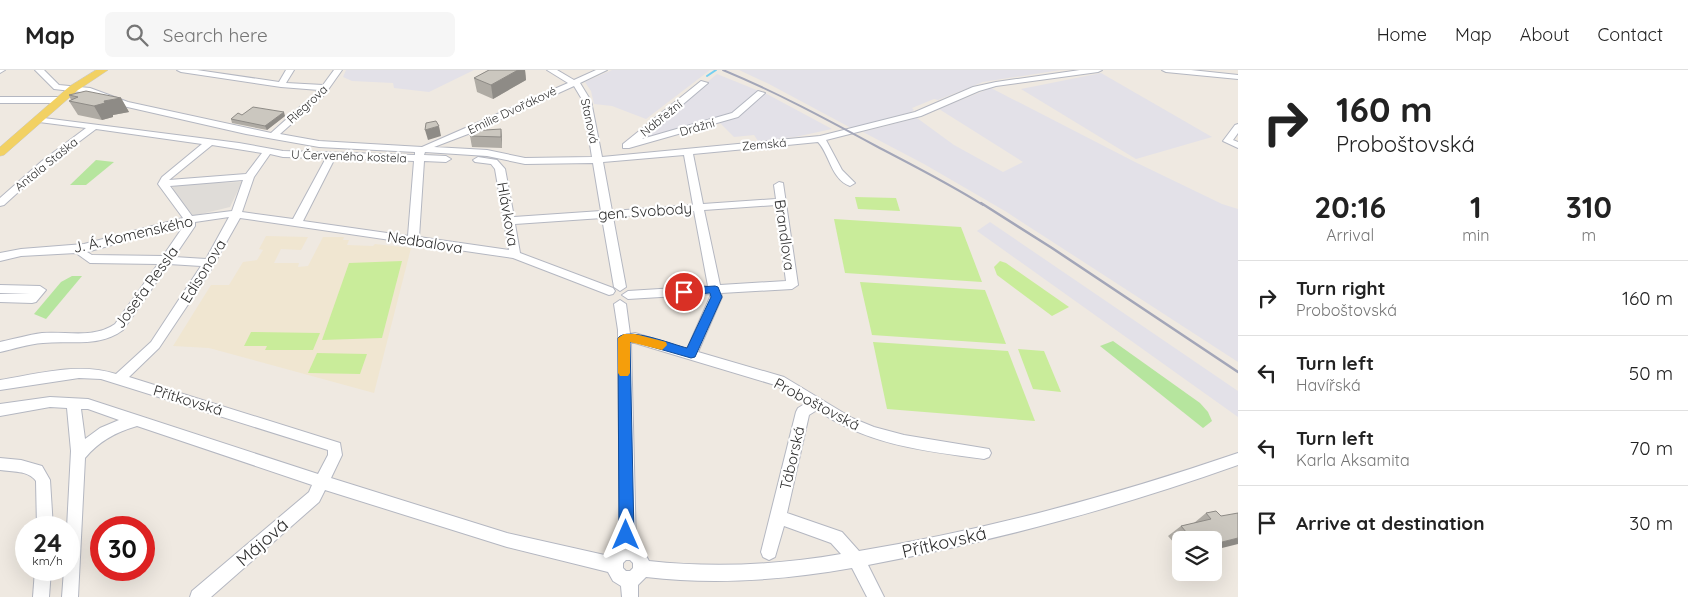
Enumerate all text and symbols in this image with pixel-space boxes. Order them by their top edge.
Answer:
search box [105,12,455,57]
text: Map [25,20,75,50]
icon: search [123,21,151,49]
text: Search here [163,23,268,47]
text: Home [1377,23,1427,46]
text: Map [1455,23,1492,46]
text: About [1520,23,1570,46]
text: Contact [1598,23,1663,46]
street label: Riegrova [284,81,330,127]
street label: Emilie Dvořákové [465,83,559,137]
text: 160 m [1336,87,1433,131]
icon: right [1253,90,1318,155]
street label: Nábřežní [637,96,685,140]
street label: Stanová [578,97,602,145]
street label: Drážní [678,115,717,139]
text: Proboštovská [1336,130,1475,158]
street label: Antala Staška [11,134,81,194]
street label: Zemská [741,135,787,153]
street label: U Červeného kostela [291,146,407,166]
street label: Hlávkova [493,180,523,248]
text: 20:16 [1314,188,1386,226]
text: 1 [1470,188,1482,226]
text: 310 [1566,188,1612,226]
street label: gen. Svobody [597,198,693,224]
street label: Brandlova [771,198,799,272]
street label: J. Á. Komenského [71,211,195,257]
text: Arrival [1326,225,1374,245]
text: min [1462,225,1490,245]
text: m [1581,225,1596,245]
street label: Nedbalova [386,227,464,257]
street label: Edisonova [176,236,230,306]
street label: Josefa Ressla [110,242,182,332]
pin [663,271,705,313]
text: Turn right [1296,276,1385,300]
icon: arrive [670,278,698,306]
icon: right [1253,284,1281,312]
text: 160 m [1622,286,1673,310]
text: Proboštovská [1296,300,1397,320]
text: Turn left [1296,351,1374,375]
icon: left [1253,359,1281,387]
text: 50 m [1629,361,1673,385]
street label: Proboštovská [771,373,863,435]
text: Havířská [1296,375,1361,395]
street label: Přítkovská [151,380,225,420]
street label: Táborská [775,424,809,492]
text: Turn left [1296,426,1374,450]
icon: left [1253,434,1281,462]
text: 70 m [1629,436,1673,460]
text: Karla Aksamita [1296,450,1410,470]
position arrow [599,508,651,560]
icon: arrive [1253,509,1281,537]
text: Arrive at destination [1296,511,1485,535]
text: 30 m [1629,511,1673,535]
street label: Májová [231,513,293,571]
speed limit sign: 30 [90,516,155,581]
street label: Přítkovská [900,521,988,563]
text: 24 [33,527,62,558]
map controls [1172,531,1222,581]
button: layers [1172,531,1222,581]
text: km/h [32,553,63,568]

